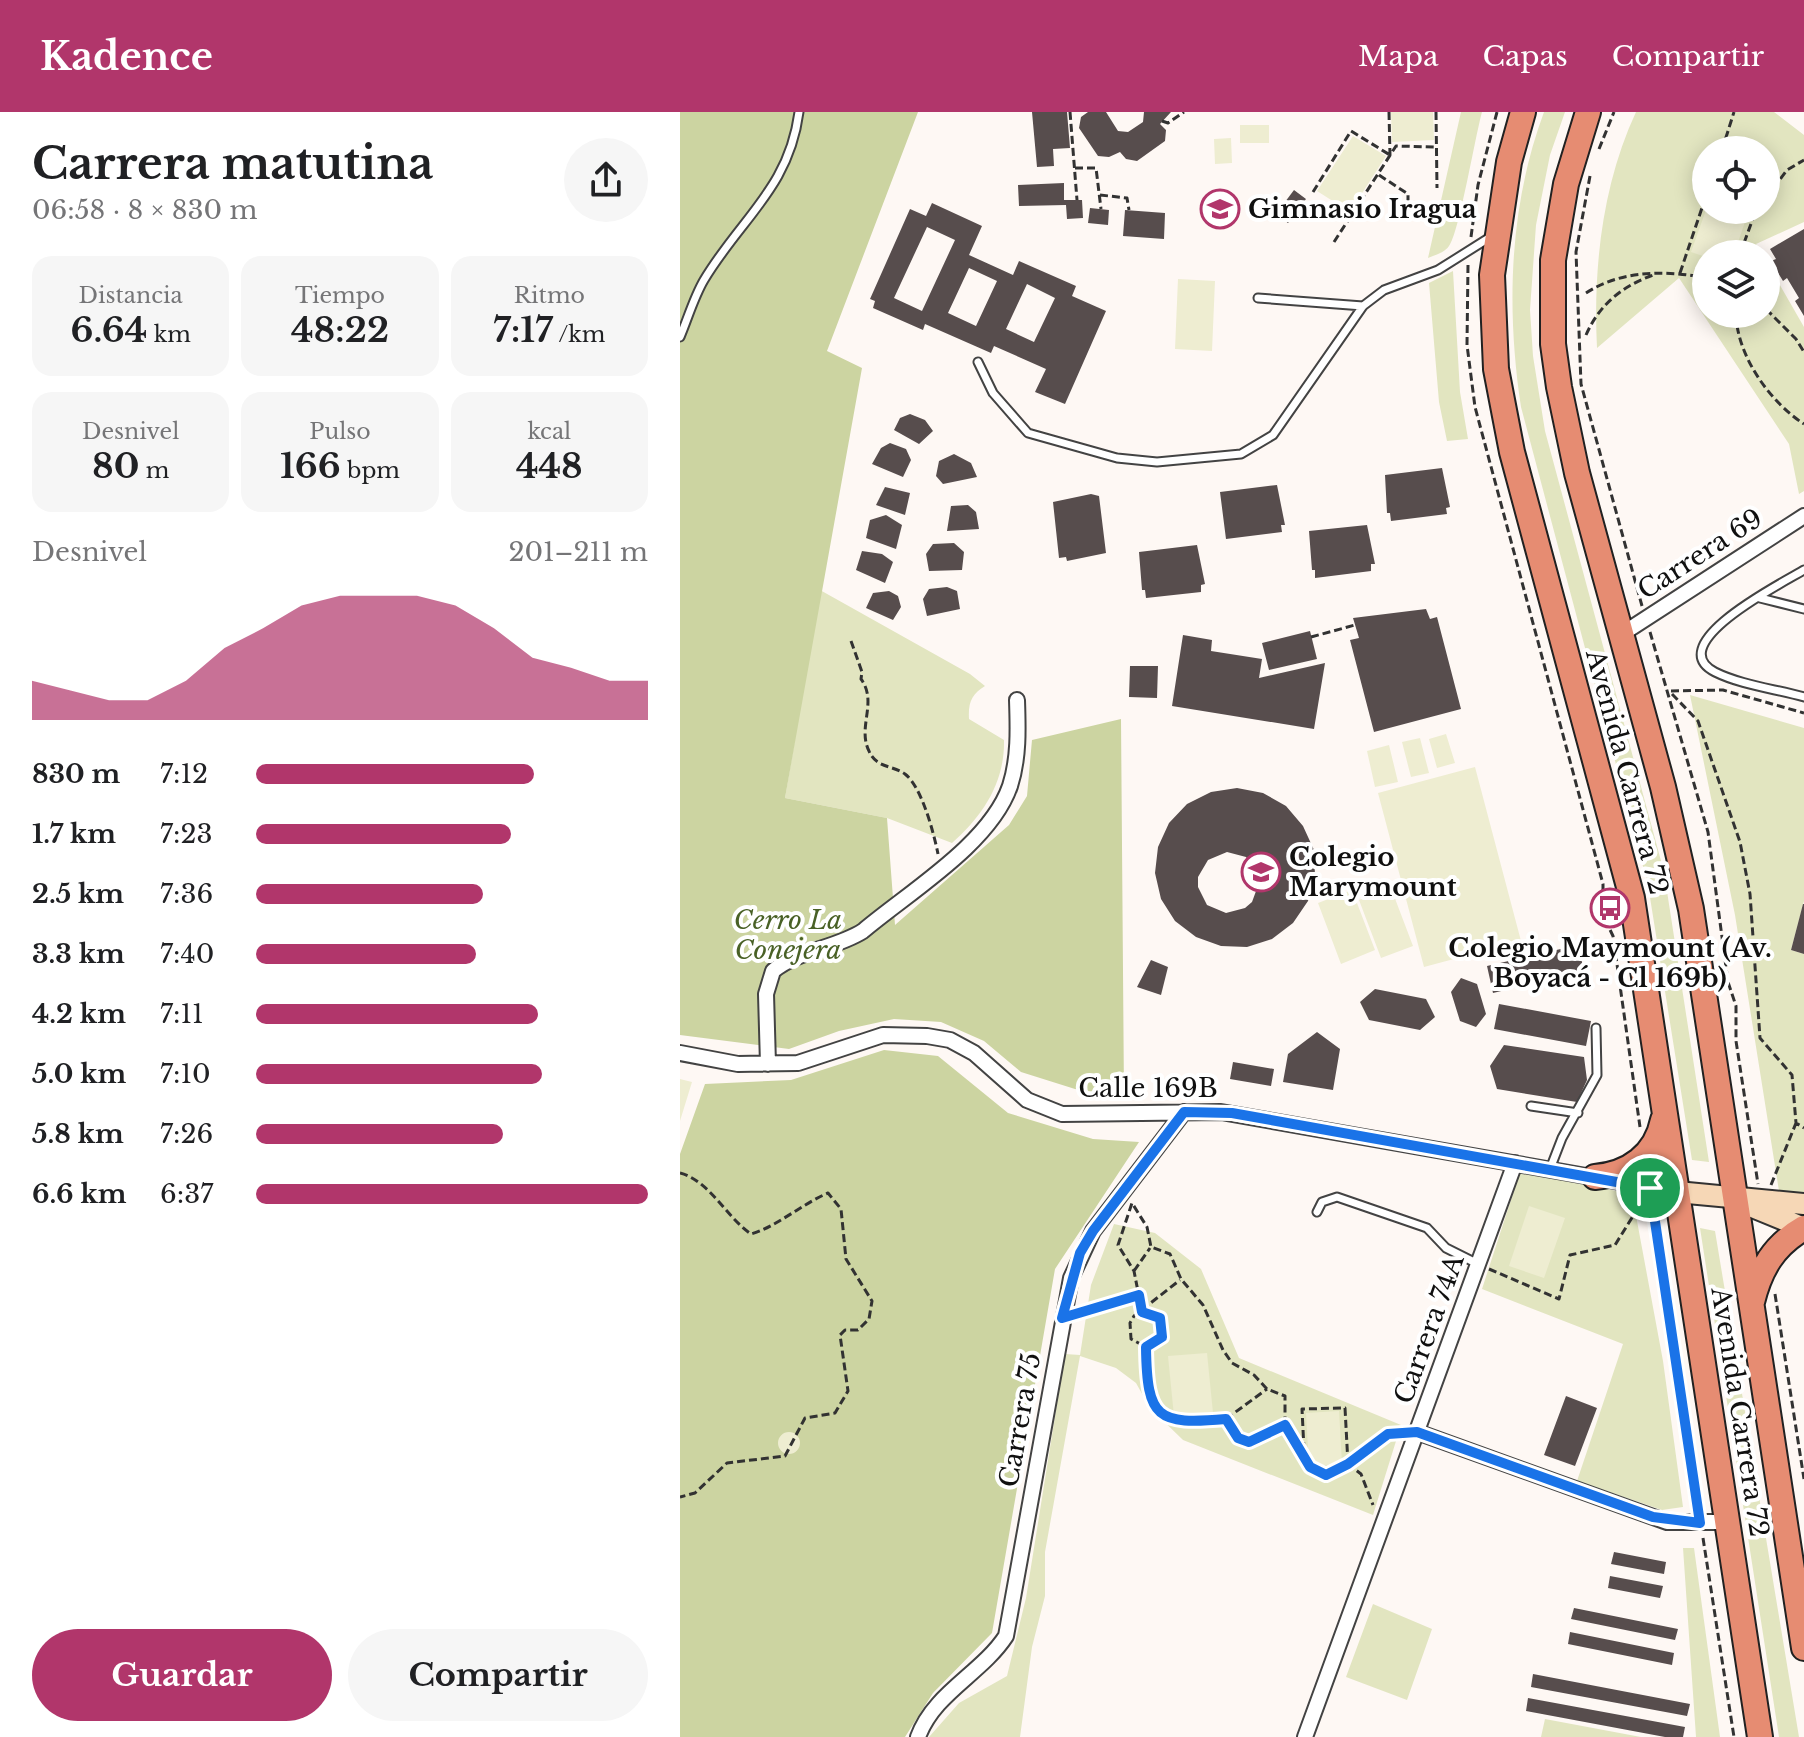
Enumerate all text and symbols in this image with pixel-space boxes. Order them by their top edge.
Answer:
text: Kadence [40,33,213,80]
text: Mapa [1358,39,1439,74]
text: Capas [1483,39,1568,74]
text: Compartir [1612,39,1764,74]
text: Carrera matutina [32,136,434,191]
map controls [1692,136,1780,328]
button: locate [1692,136,1780,224]
button: share [564,138,648,222]
school or university icon: Gimnasio Iragua [1199,188,1241,230]
place label: Gimnasio Iragua [1248,193,1477,225]
text: 06:58 · 8 × 830 m [32,194,257,226]
button: layers [1692,240,1780,328]
text: Distancia [79,282,183,309]
text: Tiempo [295,282,385,309]
text: Ritmo [514,282,585,309]
text: 6.64 [71,309,147,351]
text: 48:22 [291,309,389,351]
text: 7:17 [493,309,553,351]
text: km [147,321,191,348]
text: /km [553,321,605,348]
text: Desnivel [82,418,179,445]
text: Pulso [309,418,371,445]
text: kcal [527,418,571,445]
text: 80 [92,445,139,487]
text: 166 [280,445,341,487]
text: 448 [516,445,583,487]
text: m [139,457,169,484]
text: bpm [341,457,400,484]
street label: Carrera 69 [1632,502,1768,606]
text: Desnivel [32,536,147,568]
text: 201–211 m [508,536,648,568]
street label: Avenida Carrera 72 [1579,645,1675,898]
text: 830 m [32,758,120,790]
text: 7:12 [160,758,208,790]
text: 1.7 km [32,818,116,850]
text: 7:23 [160,818,213,850]
place label: Colegio Marymount [1289,841,1457,903]
school or university icon: Colegio Marymount [1240,851,1282,893]
text: 2.5 km [32,878,124,910]
text: 7:36 [160,878,213,910]
bus stop icon: Colegio Maymount (Av. Boyacá - Cl 169b) [1589,887,1631,929]
park label: Cerro La Conejera [734,904,842,966]
place label: Colegio Maymount (Av. Boyacá - Cl 169b) [1448,932,1772,994]
text: 3.3 km [32,938,125,970]
text: 7:40 [160,938,214,970]
text: 4.2 km [32,998,126,1030]
text: 7:11 [160,998,204,1030]
text: 5.0 km [32,1058,126,1090]
text: 7:10 [160,1058,211,1090]
street label: Calle 169B [1078,1072,1218,1104]
text: 5.8 km [32,1118,124,1150]
text: 7:26 [160,1118,213,1150]
pin [1616,1154,1684,1222]
icon: arrive [1628,1166,1672,1210]
text: 6.6 km [32,1178,126,1210]
text: 6:37 [160,1178,213,1210]
street label: Carrera 74A [1387,1249,1471,1408]
street label: Avenida Carrera 72 [1704,1284,1776,1539]
street label: Carrera 75 [992,1350,1048,1490]
button: Guardar [32,1629,332,1721]
button: Compartir [348,1629,648,1721]

